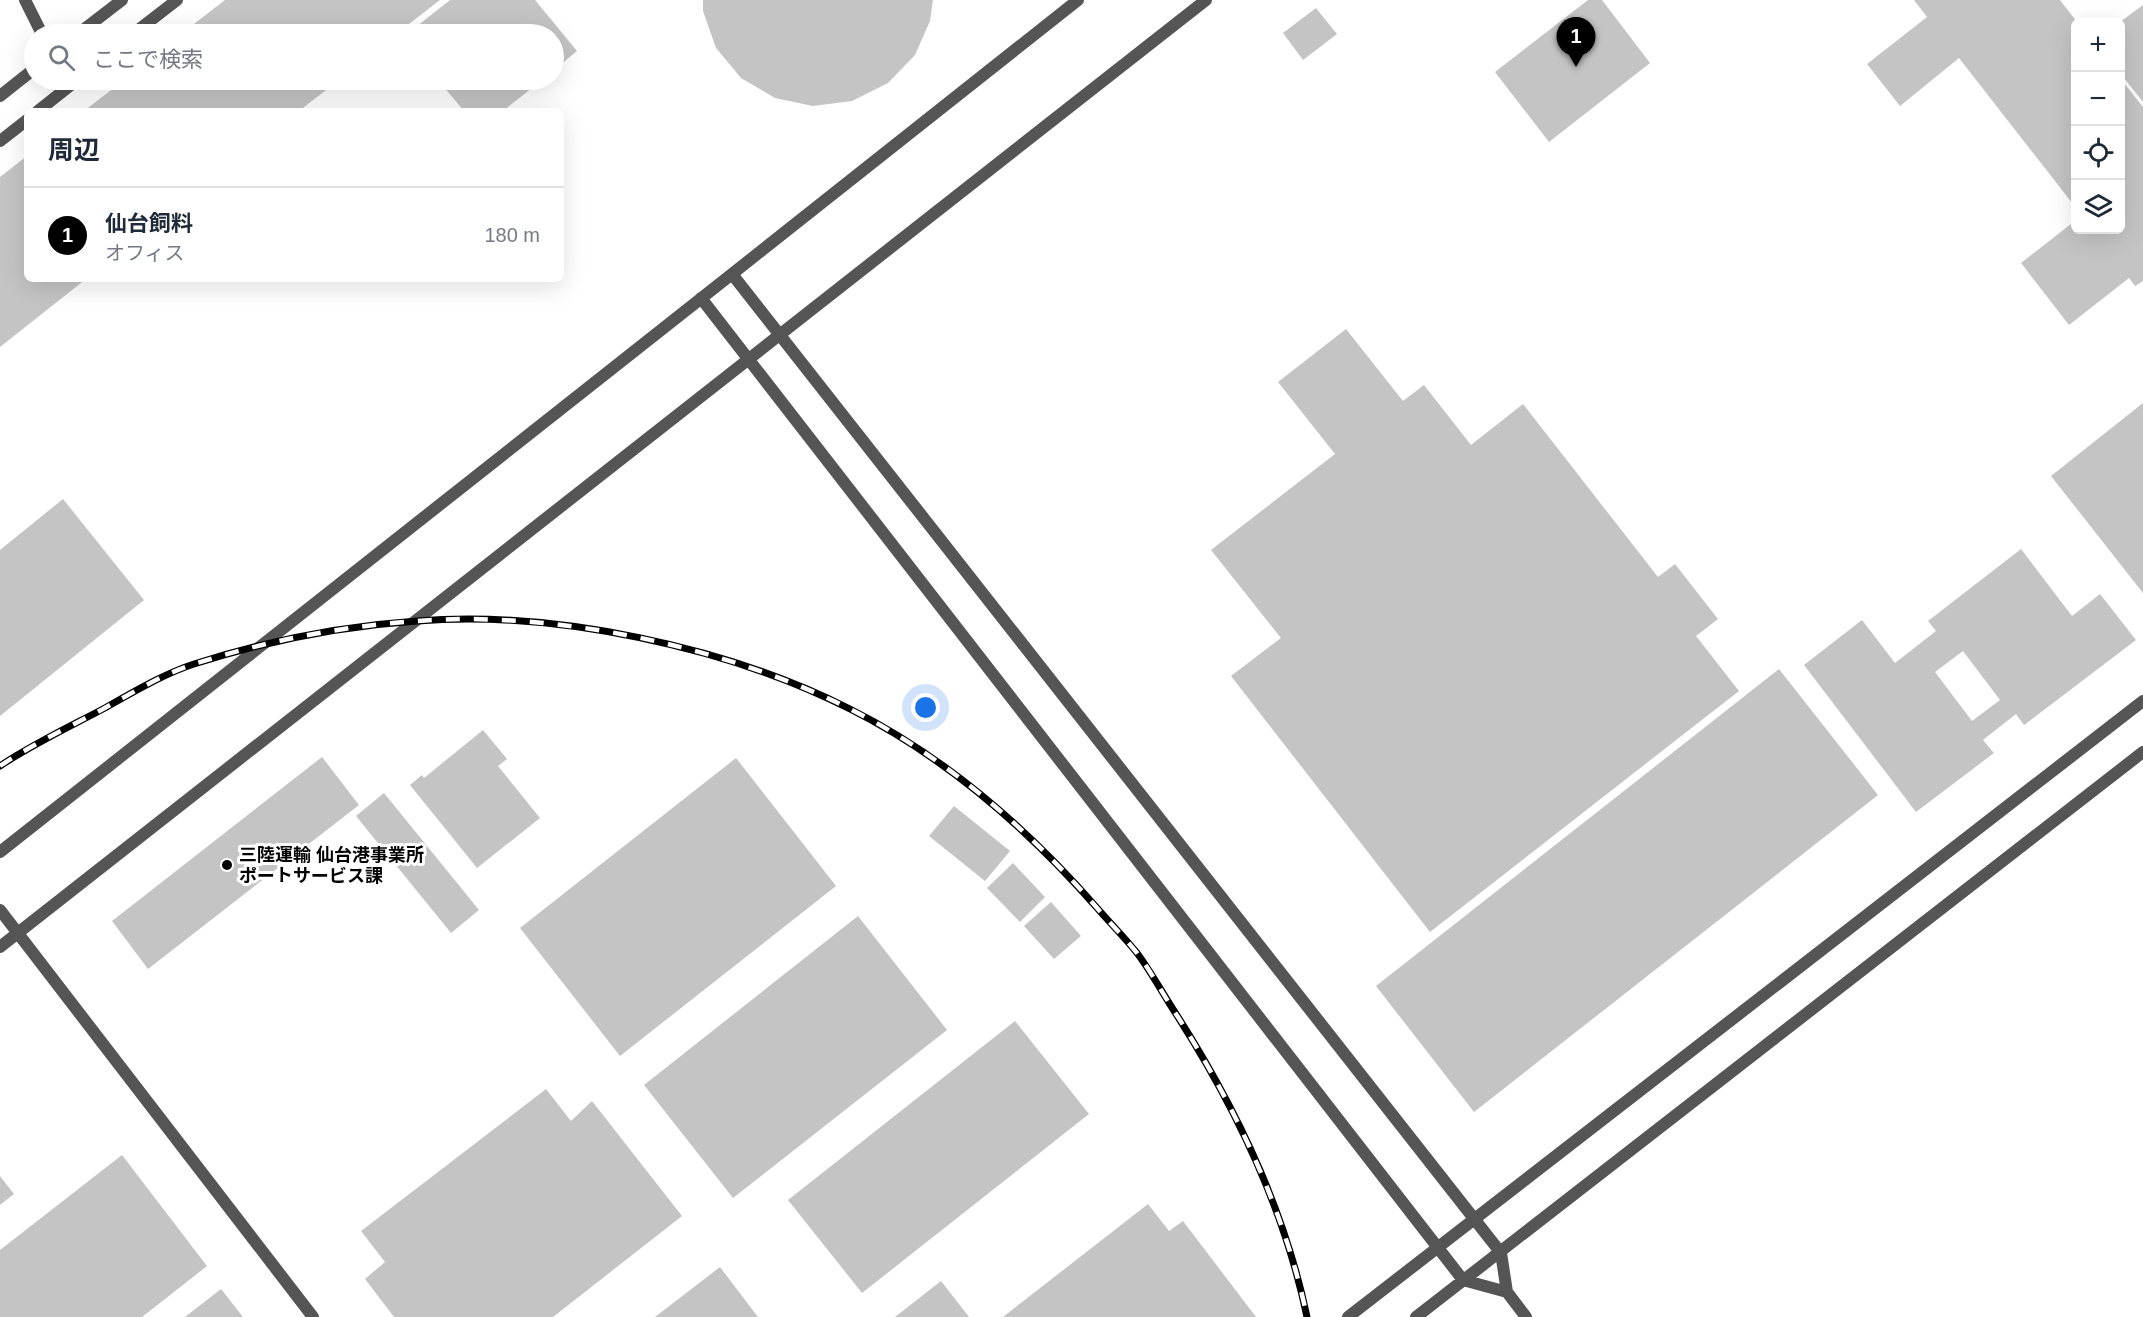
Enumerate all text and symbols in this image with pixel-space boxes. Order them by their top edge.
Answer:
pin: 1 [1556,17,1596,67]
map controls [2071,18,2125,234]
button: + [2071,18,2125,72]
search box [24,24,564,90]
icon: search [45,41,78,74]
text: ここで検索 [93,47,203,72]
button: − [2071,72,2125,126]
button: locate [2071,126,2125,180]
text: 周辺 [48,135,100,165]
button: layers [2071,180,2125,234]
text: 仙台飼料 [105,211,193,236]
text: 1 [62,224,73,246]
text: 180 m [484,224,540,246]
text: オフィス [105,242,185,264]
your location [911,693,940,722]
place label: 三陸運輸 仙台港事業所 ポートサービス課 [239,845,424,886]
marker: 三陸運輸 仙台港事業所 ポートサービス課 [220,858,234,872]

